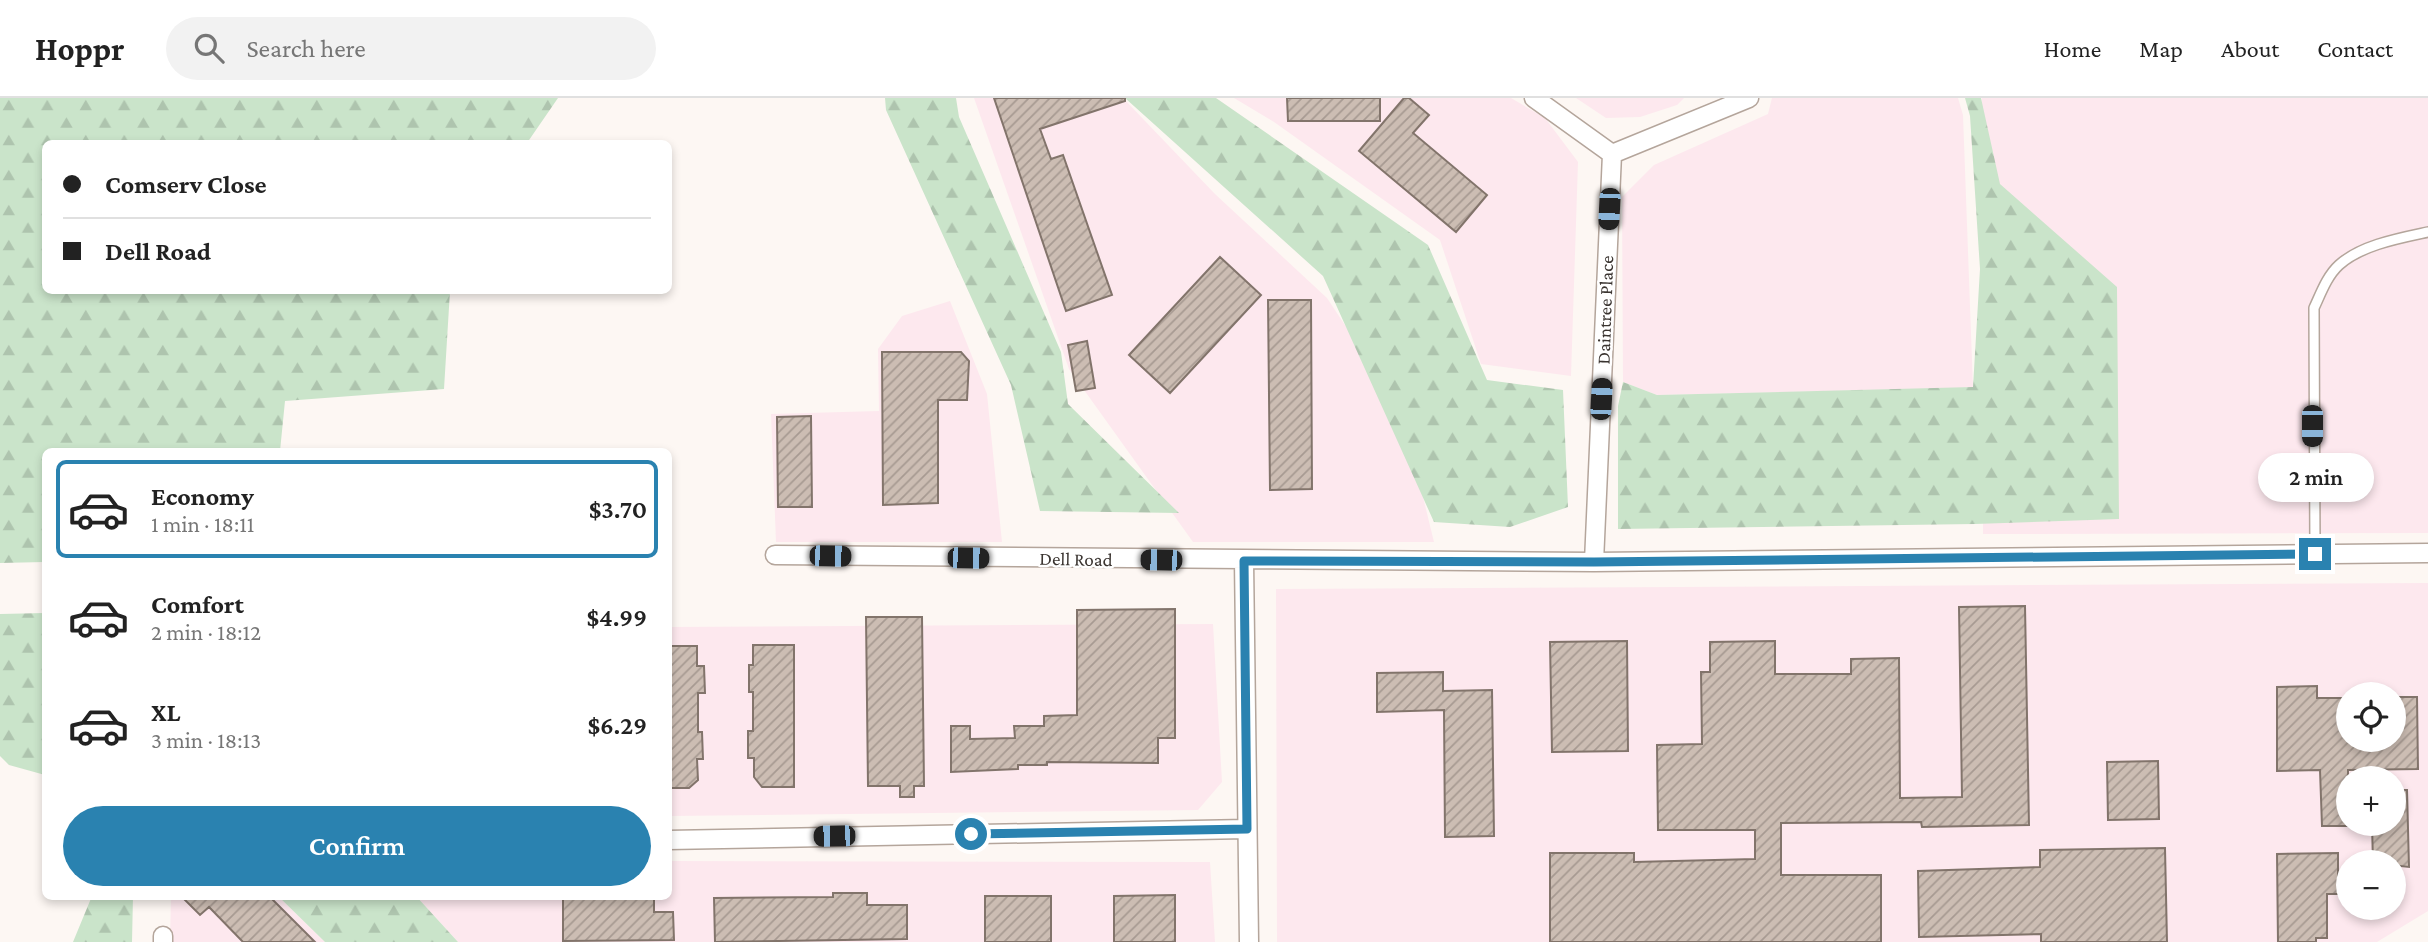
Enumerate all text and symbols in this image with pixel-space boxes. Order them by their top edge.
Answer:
search box [166,17,656,80]
icon: search [190,29,228,67]
text: Hoppr [35,30,124,67]
text: Search here [246,34,366,63]
text: Home [2044,35,2101,62]
text: Map [2139,35,2183,62]
text: About [2221,35,2279,62]
text: Contact [2317,35,2393,62]
text: Comserv Close [105,170,267,199]
car [1598,187,1621,231]
text: Dell Road [105,237,211,266]
street label: Daintree Place [1593,255,1617,365]
car [1590,377,1613,421]
car [2302,405,2323,447]
callout: 2 min [2257,452,2373,502]
text: 2 min [2289,464,2343,490]
icon: car [67,478,130,541]
text: Economy [151,482,254,511]
text: $3.70 [589,495,647,524]
text: 1 min · 18:11 [151,511,255,537]
route end [2299,538,2331,570]
car [809,545,852,567]
car [947,547,990,569]
street label: Dell Road [1039,548,1113,570]
car [1140,549,1183,571]
icon: car [67,586,130,649]
text: Comfort [151,590,244,619]
text: $4.99 [586,603,647,632]
text: 2 min · 18:12 [151,619,261,645]
map controls [2336,682,2406,920]
button: locate [2336,682,2406,752]
icon: car [67,694,130,757]
text: XL [151,698,180,727]
text: $6.29 [587,711,647,740]
text: 3 min · 18:13 [151,727,261,753]
button: + [2336,766,2406,836]
button: Confirm [63,806,651,886]
route start [955,818,987,850]
car [813,825,856,847]
button: − [2336,850,2406,920]

